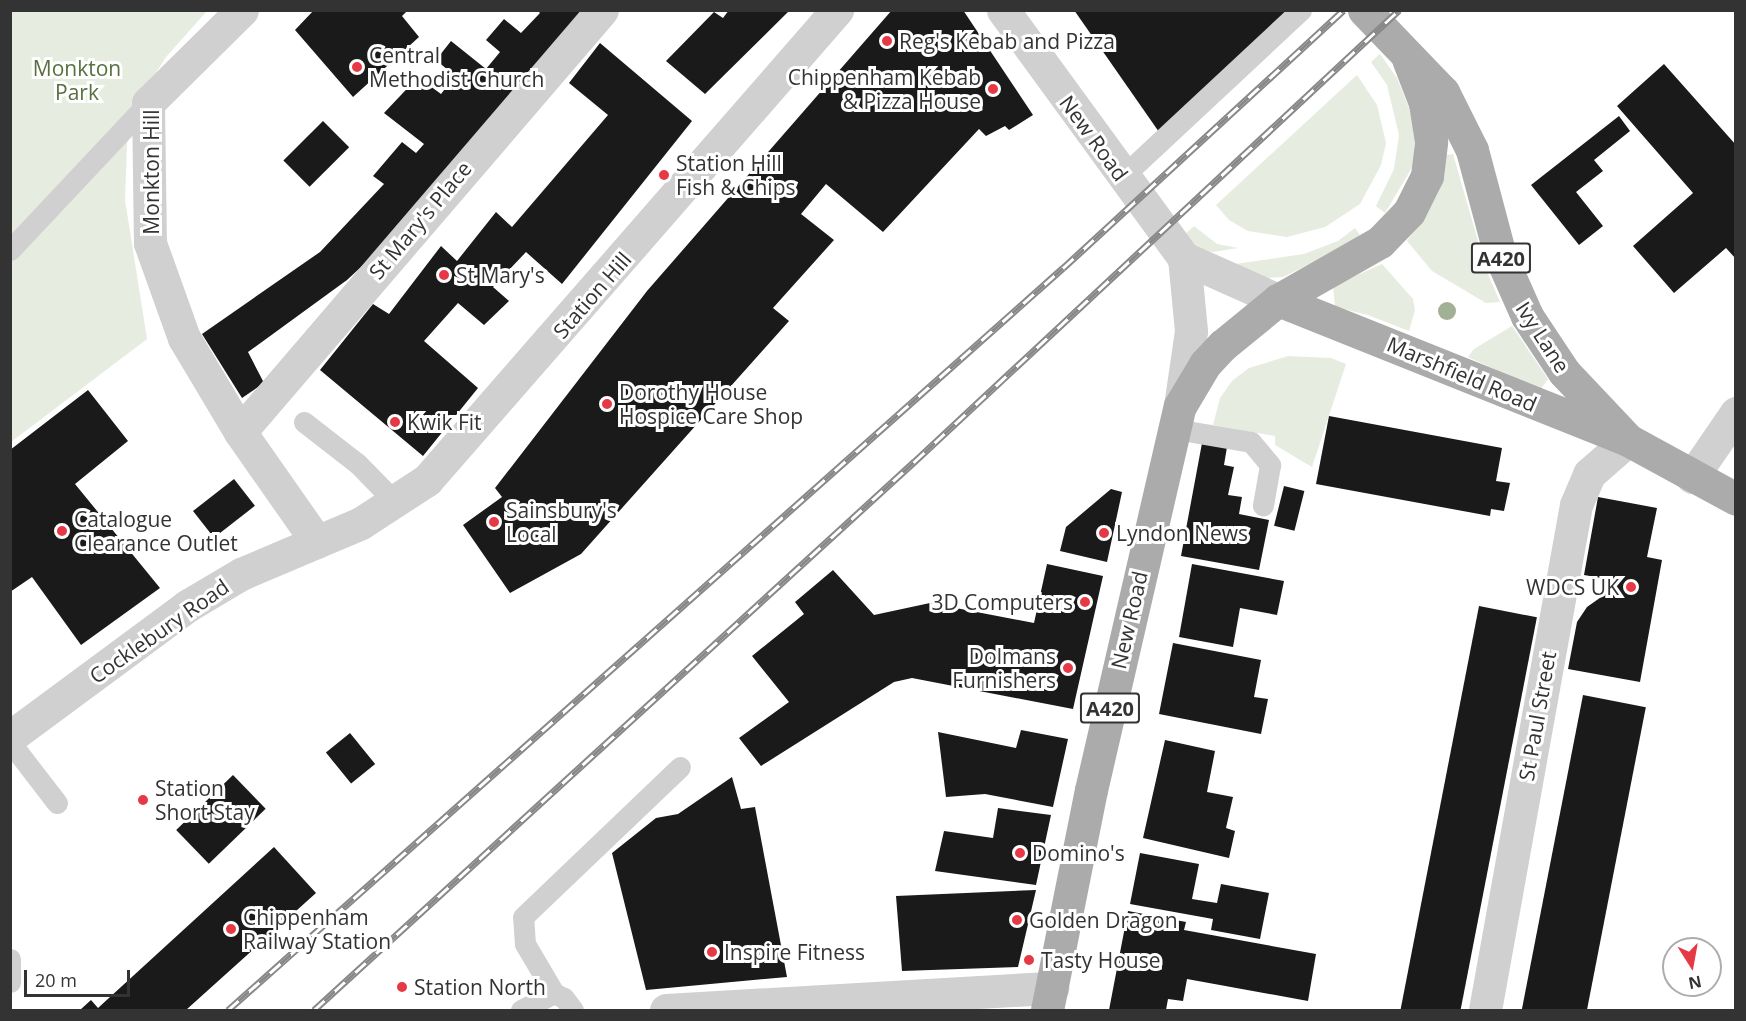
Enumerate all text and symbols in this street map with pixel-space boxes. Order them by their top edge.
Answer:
place label: Reg's Kebab and Pizza [899,28,1115,54]
marker: Reg's Kebab and Pizza [880,34,894,48]
place label: Central Methodist Church [369,42,544,92]
park label: Monkton Park [33,55,121,105]
marker: Central Methodist Church [350,60,364,74]
place label: Chippenham Kebab & Pizza House [788,64,981,114]
marker: Chippenham Kebab & Pizza House [986,82,1000,96]
street label: New Road [1055,90,1133,186]
street label: Monkton Hill [138,109,164,235]
place label: Station Hill Fish & Chips [676,150,795,200]
street label: St Mary's Place [364,156,476,284]
marker: Station Hill Fish & Chips [657,168,671,182]
road number: A420 [1470,241,1532,275]
street label: Station Hill [548,247,636,343]
place label: St Mary's [456,262,545,288]
marker: St Mary's [437,268,451,282]
street label: Ivy Lane [1511,297,1575,377]
street label: Marshfield Road [1383,331,1541,417]
place label: Dorothy House Hospice Care Shop [619,379,803,429]
marker: Dorothy House Hospice Care Shop [600,397,614,411]
place label: Kwik Fit [407,409,482,435]
marker: Kwik Fit [388,415,402,429]
place label: Sainsbury's Local [506,497,617,547]
place label: Catalogue Clearance Outlet [74,506,238,556]
marker: Sainsbury's Local [487,515,501,529]
place label: Lyndon News [1116,520,1248,546]
marker: Catalogue Clearance Outlet [55,524,69,538]
marker: Lyndon News [1097,526,1111,540]
street label: New Road [1106,569,1152,671]
street label: Cocklebury Road [84,574,234,688]
place label: WDCS UK [1526,574,1619,600]
marker: WDCS UK [1624,580,1638,594]
place label: 3D Computers [931,589,1073,615]
marker: 3D Computers [1078,595,1092,609]
place label: Dolmans Furnishers [952,643,1056,693]
street label: St Paul Street [1513,649,1561,783]
marker: Dolmans Furnishers [1061,661,1075,675]
road number: A420 [1078,691,1142,725]
place label: Station Short Stay [155,775,255,825]
marker: Station Short Stay [136,793,150,807]
place label: Domino's [1032,840,1125,866]
marker: Domino's [1013,846,1027,860]
place label: Chippenham Railway Station [243,904,391,954]
place label: Golden Dragon [1029,907,1178,933]
marker: Golden Dragon [1010,913,1024,927]
marker: Chippenham Railway Station [224,922,238,936]
north arrow [1662,937,1722,997]
place label: Inspire Fitness [724,939,865,965]
marker: Inspire Fitness [705,945,719,959]
place label: Tasty House [1041,947,1160,973]
marker: Tasty House [1022,953,1036,967]
scale bar [27,958,134,996]
text: 20 m [35,968,77,992]
text: N [1687,971,1704,995]
place label: Station North [414,974,546,1000]
marker: Station North [395,980,409,994]

